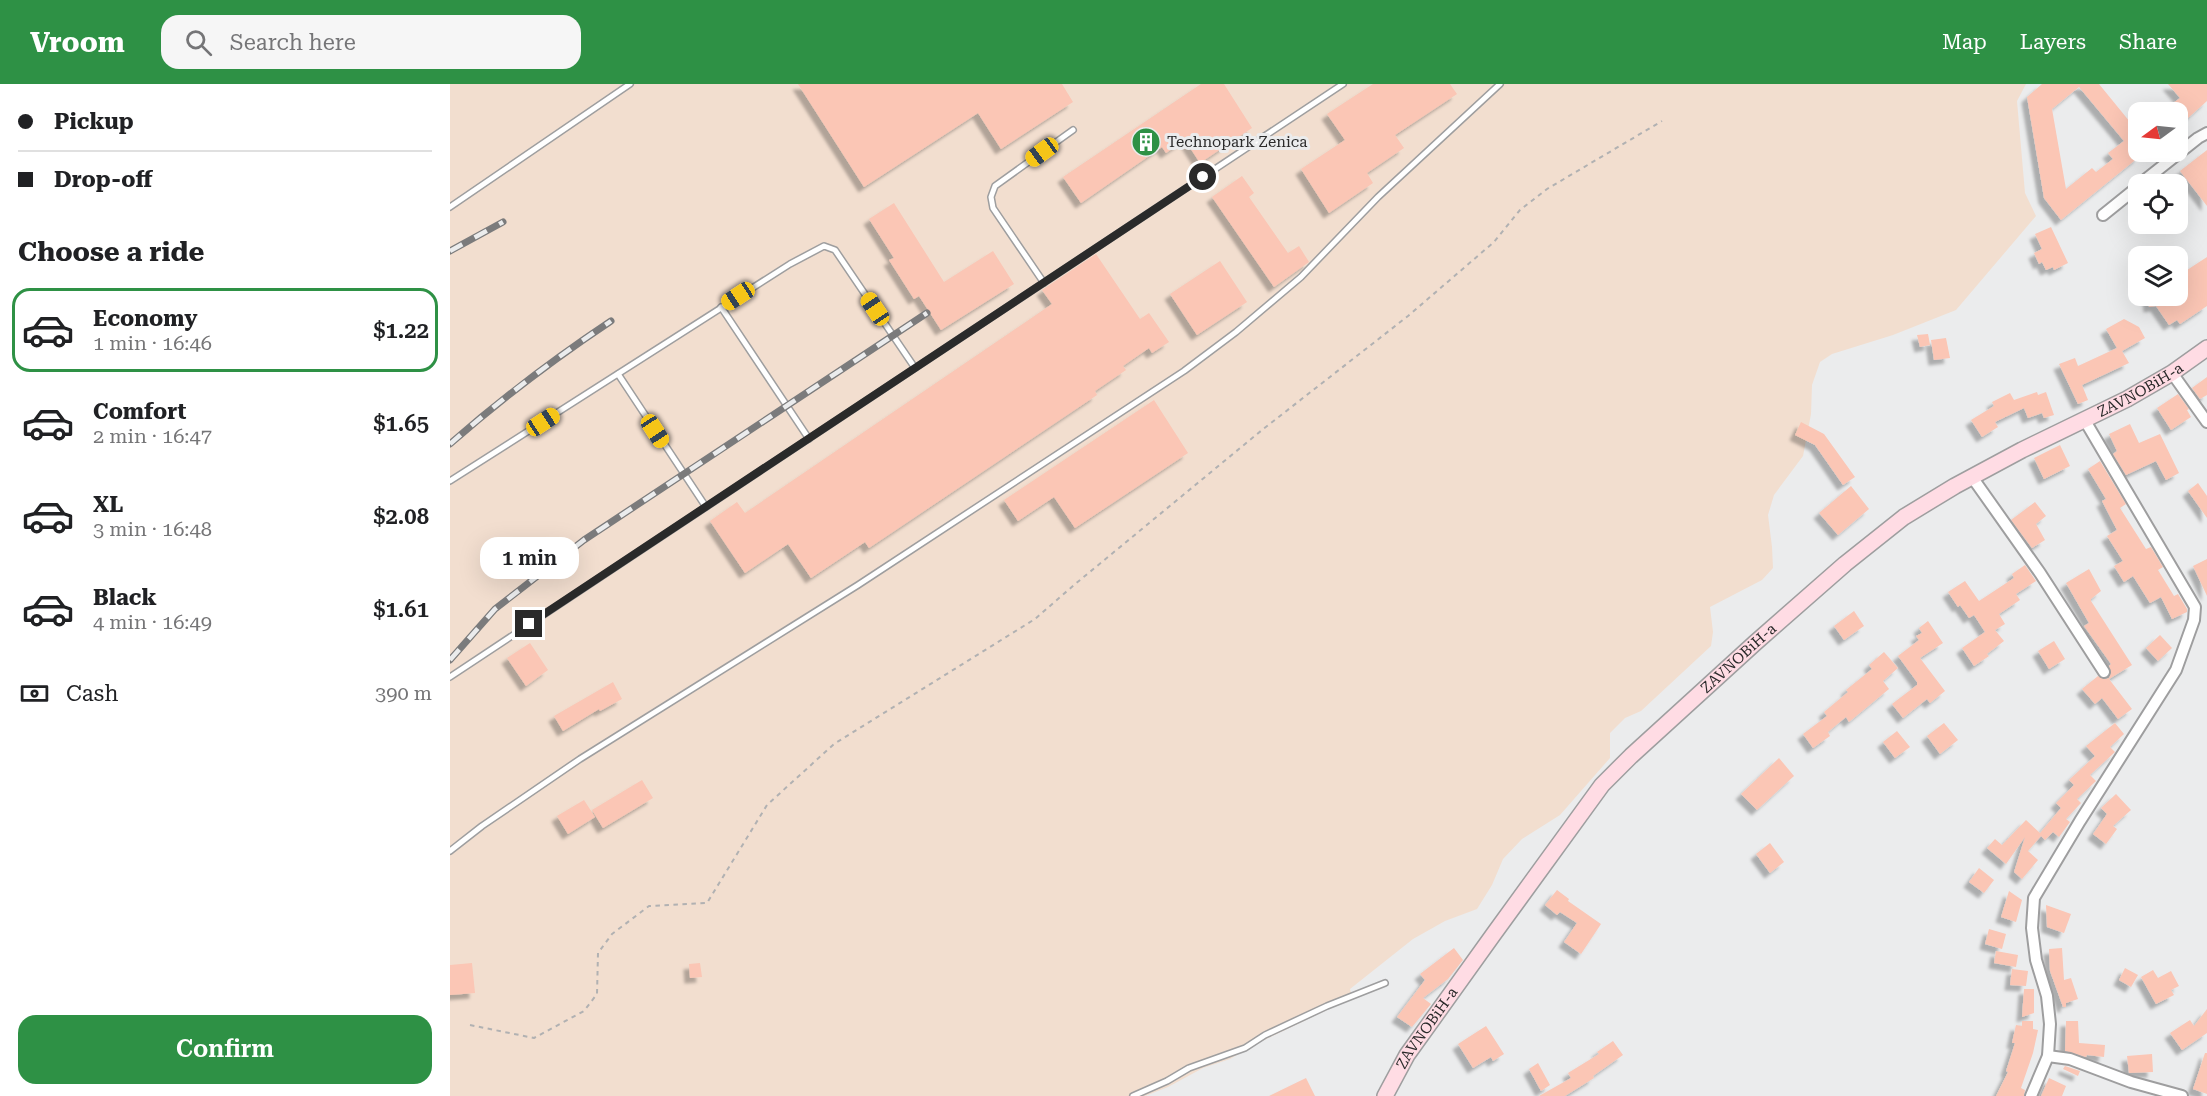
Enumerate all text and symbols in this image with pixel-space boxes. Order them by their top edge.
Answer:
search box [161,15,581,69]
text: Vroom [30,26,125,59]
icon: search [182,26,215,59]
text: Search here [230,30,356,55]
text: Map [1942,30,1987,54]
text: Layers [2020,30,2086,54]
text: Share [2119,30,2177,54]
north arrow [2128,102,2188,162]
map controls [2128,102,2188,306]
text: Pickup [54,109,134,134]
building icon: Technopark Zenica [1130,126,1162,158]
place label: Technopark Zenica [1167,133,1307,151]
car [1022,134,1062,170]
route start [1189,163,1216,190]
text: Drop-off [54,167,152,192]
button: locate [2128,174,2188,234]
text: Choose a ride [18,236,204,268]
button: layers [2128,246,2188,306]
car [718,279,758,313]
car [857,289,893,329]
icon: car [21,303,75,357]
text: Economy [93,306,197,331]
text: $1.22 [373,318,429,343]
text: 1 min · 16:46 [93,331,212,355]
street label: ZAVNOBiH-a [2095,359,2187,421]
icon: car [21,396,75,450]
text: Comfort [93,399,186,424]
car [523,405,563,439]
text: $1.65 [373,411,429,436]
car [638,411,672,451]
text: 2 min · 16:47 [93,424,212,448]
icon: car [21,489,75,543]
text: XL [93,492,123,517]
text: $2.08 [373,504,429,529]
text: 3 min · 16:48 [93,517,212,541]
callout: 1 min [479,537,578,579]
text: 1 min [502,546,557,570]
icon: car [21,582,75,636]
text: Black [93,585,157,610]
text: $1.61 [373,597,429,622]
text: 4 min · 16:49 [93,610,212,634]
route end [515,610,542,637]
street label: ZAVNOBiH-a [1697,620,1780,697]
icon: cash [18,677,51,710]
text: Cash [66,681,118,706]
text: 390 m [375,681,432,705]
street label: ZAVNOBiH-a [1392,984,1462,1072]
button: Confirm [18,1015,432,1084]

